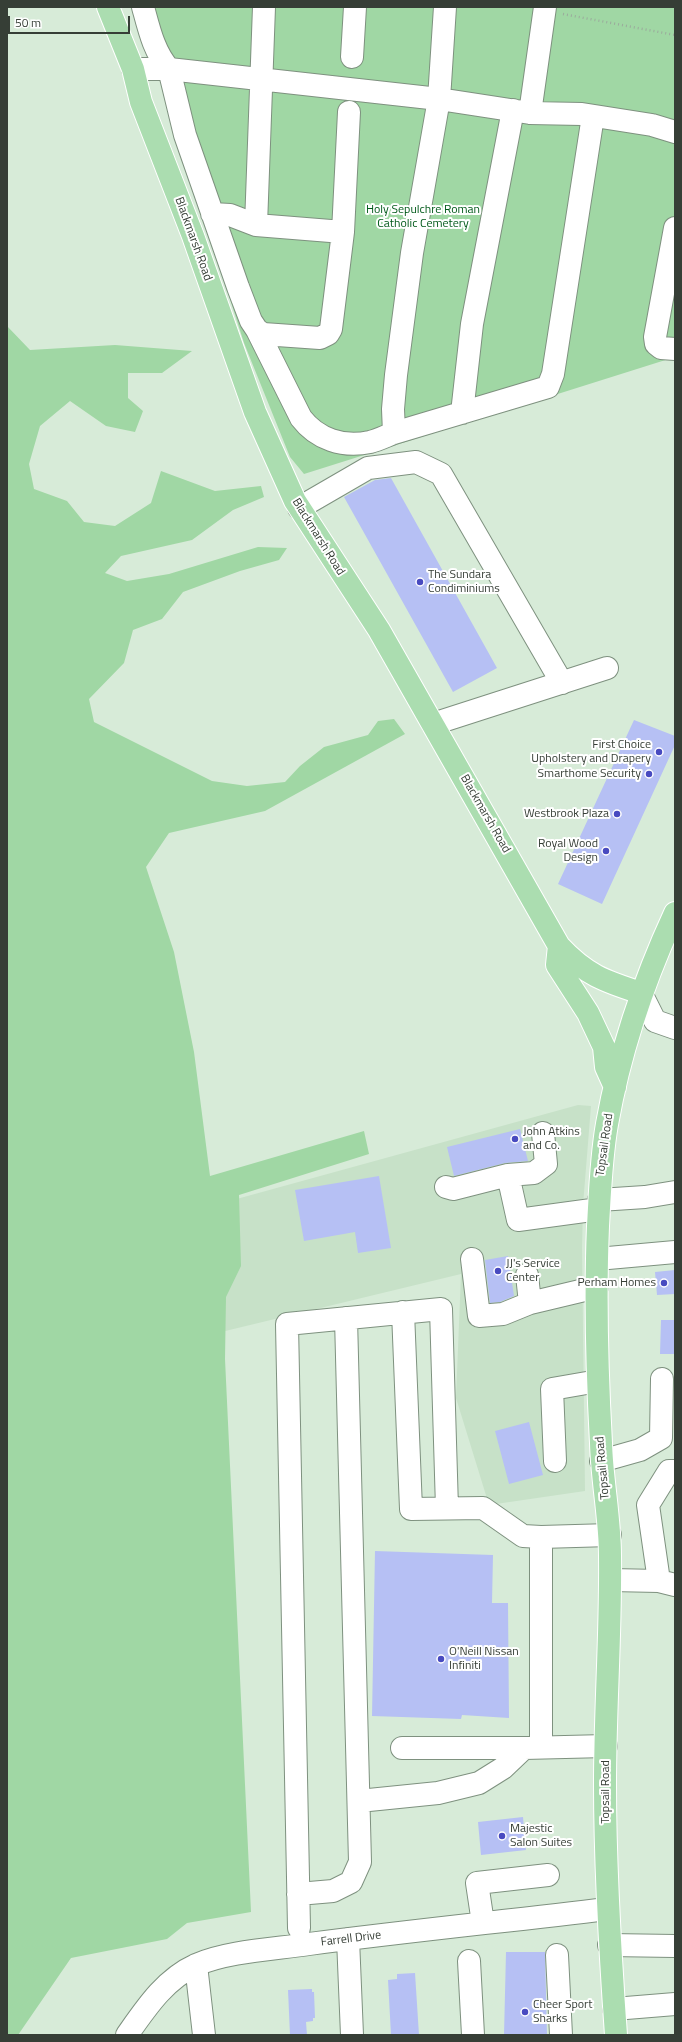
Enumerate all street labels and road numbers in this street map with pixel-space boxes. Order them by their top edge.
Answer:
street label: Blackmarsh Road [171,195,215,283]
street label: Blackmarsh Road [289,496,347,578]
street label: Blackmarsh Road [457,772,513,856]
street label: Topsail Road [593,1113,617,1177]
street label: Topsail Road [593,1436,613,1500]
street label: Topsail Road [599,1760,613,1824]
street label: Farrell Drive [320,1928,382,1950]

